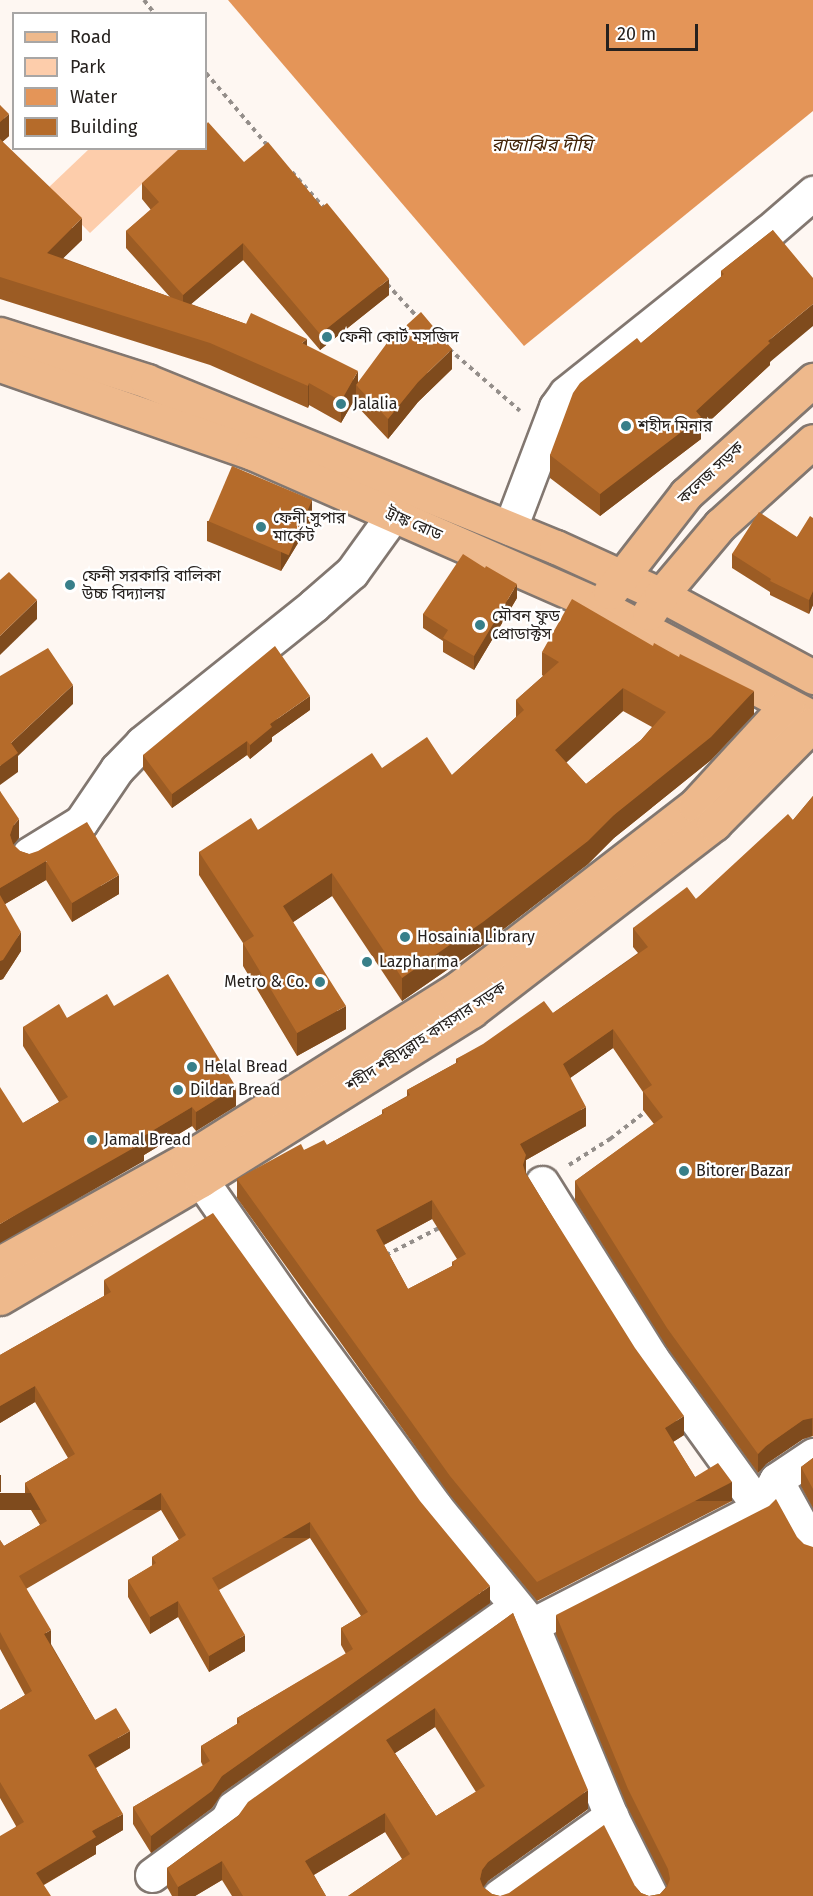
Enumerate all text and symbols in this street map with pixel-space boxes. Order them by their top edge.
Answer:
legend [12,12,207,150]
scale bar [609,12,700,50]
text: 20 m [617,23,656,45]
text: Road [70,26,112,48]
text: Park [70,56,105,78]
text: Water [70,86,117,108]
text: Building [70,116,137,138]
water label: রাজাঝির দীঘি [491,134,593,156]
place label: ফেনী কোর্ট মসজিদ [339,327,459,347]
marker: ফেনী কোর্ট মসজিদ [320,330,334,344]
place label: Jalalia [353,394,397,414]
marker: Jalalia [334,397,348,411]
place label: শহীদ মিনার [638,416,712,436]
marker: শহীদ মিনার [619,419,633,433]
street label: কলেজ সড়ক [674,438,748,508]
street label: ট্রাঙ্ক রোড [383,503,445,545]
place label: ফেনী সুপার মার্কেট [273,508,345,546]
marker: ফেনী সুপার মার্কেট [254,520,268,534]
place label: ফেনী সরকারি বালিকা উচ্চ বিদ্যালয় [82,566,221,604]
marker: ফেনী সরকারি বালিকা উচ্চ বিদ্যালয় [63,578,77,592]
place label: মৌবন ফুড প্রোডাক্টস [492,606,560,644]
marker: মৌবন ফুড প্রোডাক্টস [473,618,487,632]
place label: Hosainia Library [417,927,535,947]
marker: Hosainia Library [398,930,412,944]
place label: Lazpharma [379,952,459,972]
marker: Lazpharma [360,955,374,969]
place label: Metro & Co. [224,972,308,992]
marker: Metro & Co. [313,975,327,989]
street label: শহীদ শহীদুল্লাহ কায়সার সড়ক [343,978,509,1096]
place label: Helal Bread [204,1057,288,1077]
marker: Helal Bread [185,1060,199,1074]
place label: Dildar Bread [190,1080,280,1100]
marker: Dildar Bread [171,1083,185,1097]
place label: Jamal Bread [104,1130,191,1150]
marker: Jamal Bread [85,1133,99,1147]
place label: Bitorer Bazar [696,1161,790,1181]
marker: Bitorer Bazar [677,1164,691,1178]

